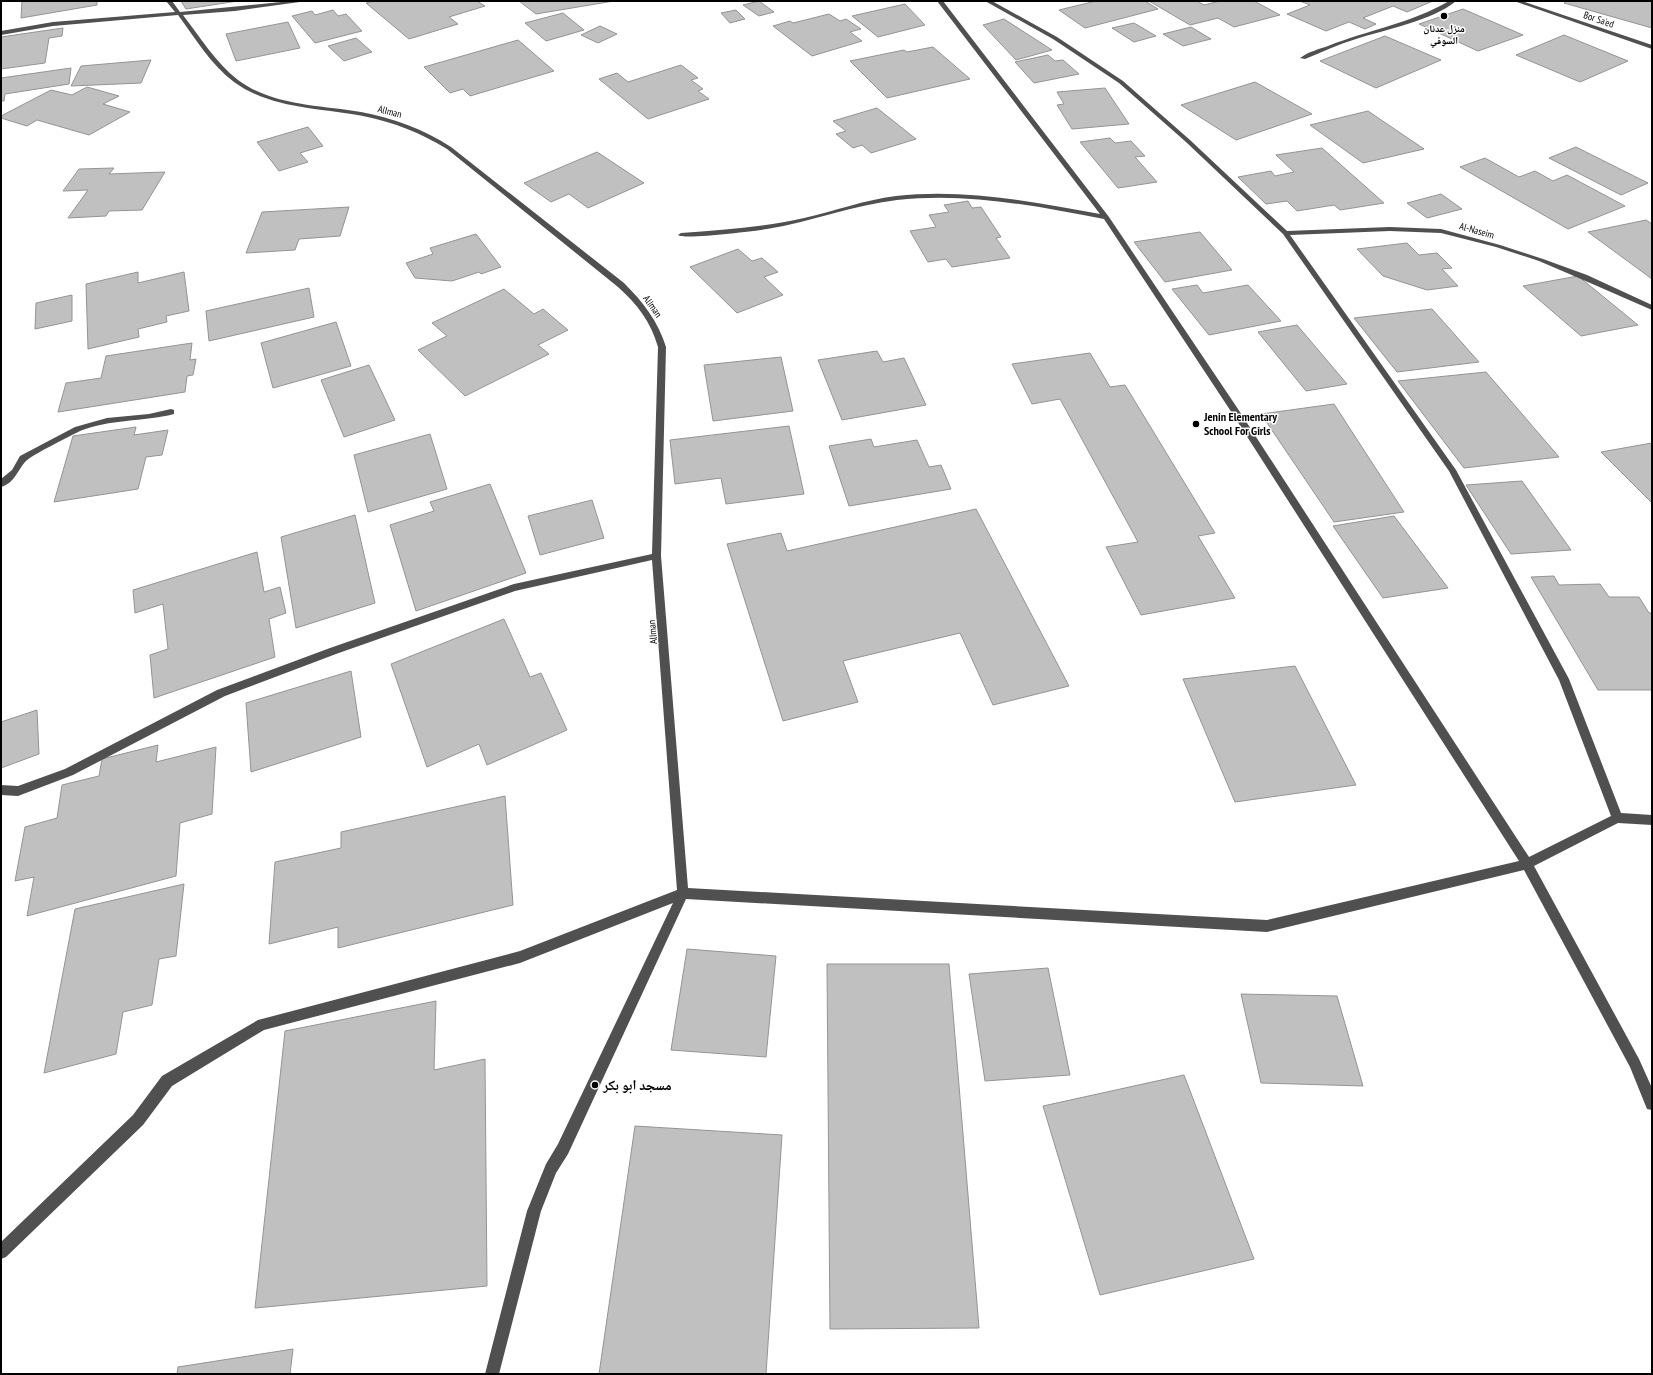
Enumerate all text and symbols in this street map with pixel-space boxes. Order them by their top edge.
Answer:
street label: Bor Sa'ed [1582,8,1616,31]
marker: منزل عدنان السوقي [1439,11,1449,21]
place label: منزل عدنان السوقي [1423,22,1465,48]
street label: AlIman [376,102,403,121]
street label: Al-Naseim [1458,219,1496,242]
street label: AlIman [640,293,665,320]
place label: Jenin Elementary School For Girls [1203,409,1277,438]
marker: Jenin Elementary School For Girls [1191,419,1201,429]
street label: AlIman [645,619,660,645]
place label: مسجد ابو بكر [602,1076,672,1094]
marker: مسجد ابو بكر [590,1080,600,1090]

